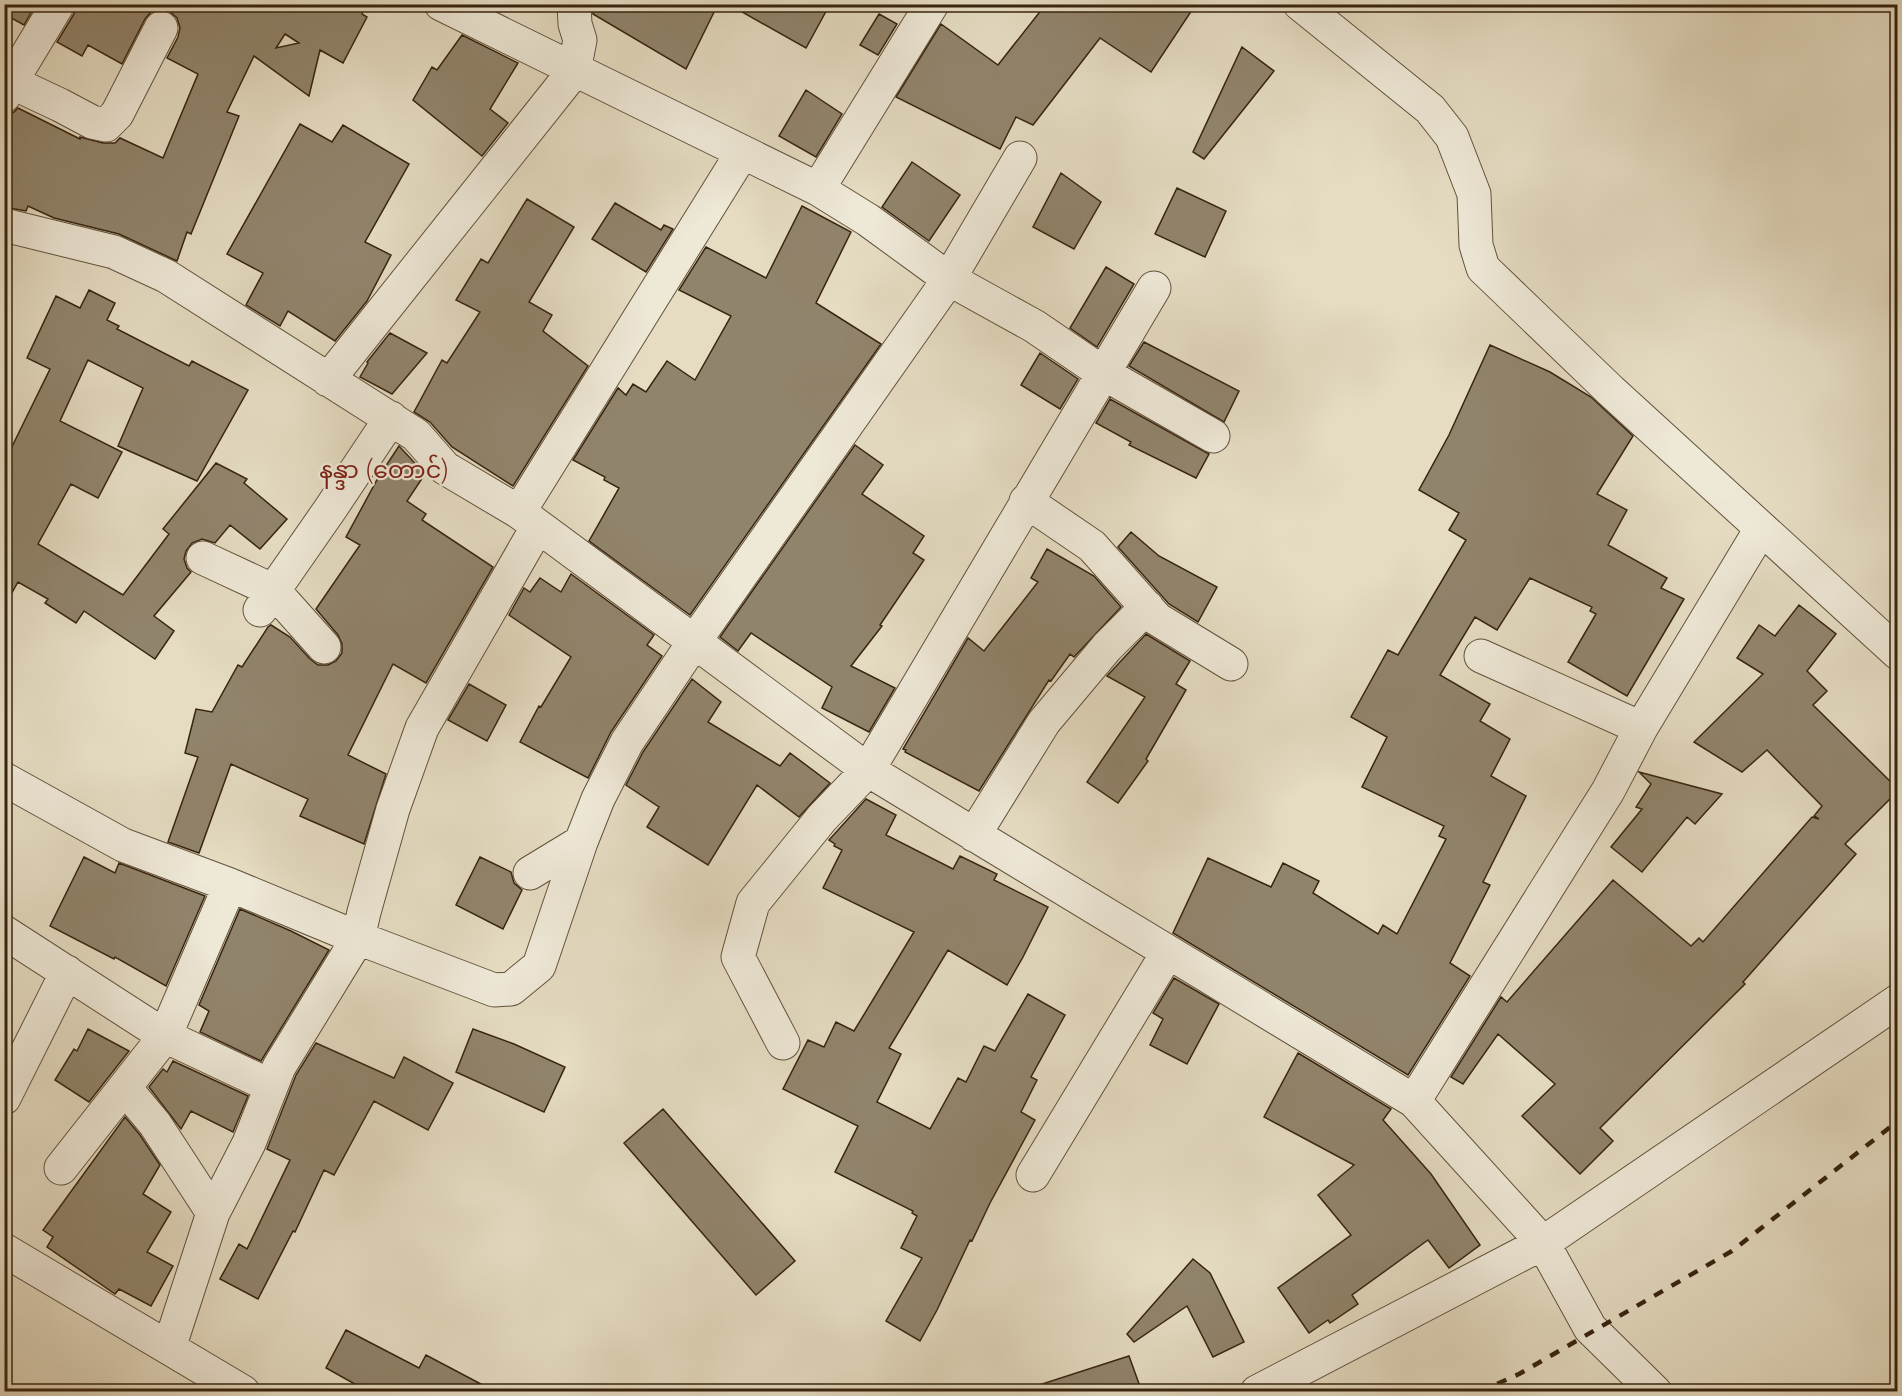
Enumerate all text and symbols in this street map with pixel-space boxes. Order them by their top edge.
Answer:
district label: နန္ဒာ (တောင်) [319,454,449,490]

